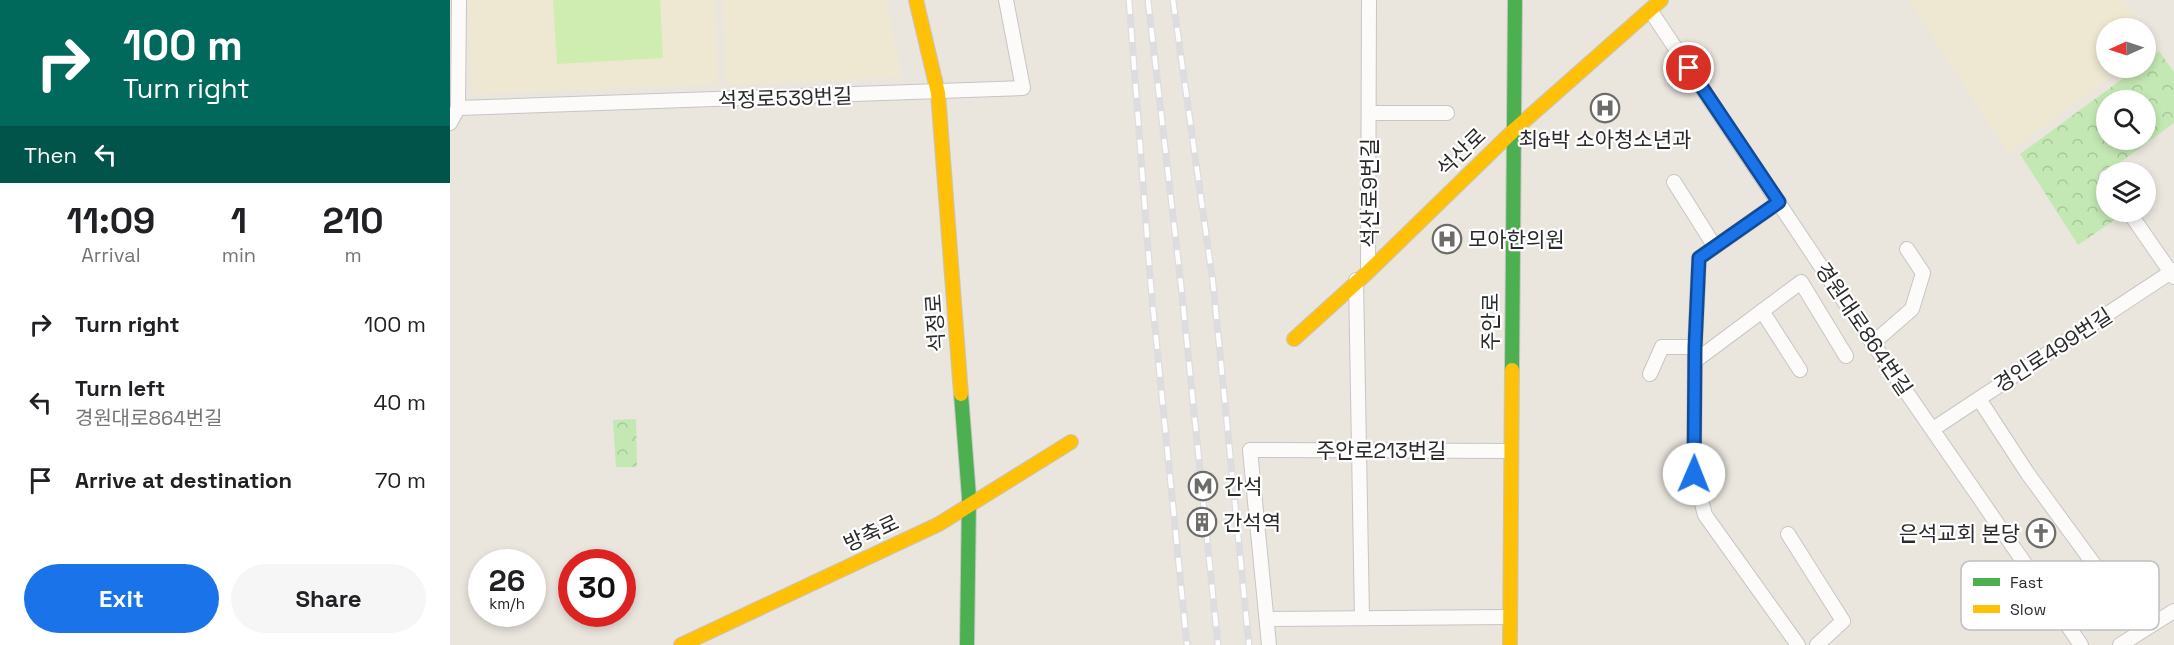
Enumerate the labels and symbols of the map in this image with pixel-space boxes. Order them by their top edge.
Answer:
north arrow [2096,18,2156,78]
pin [1663,42,1714,93]
street label: 석정로539번길 [717,82,853,114]
hospital icon: 최&박 소아청소년과 [1589,92,1621,124]
street label: 석산로 [1431,122,1491,182]
place label: 최&박 소아청소년과 [1519,126,1691,153]
street label: 석산로9번길 [1356,138,1383,248]
hospital icon: 모아한의원 [1431,223,1463,255]
place label: 모아한의원 [1468,226,1565,253]
street label: 경원대로864번길 [1809,257,1919,401]
street label: 석정로 [920,293,950,353]
street label: 주안로 [1477,293,1504,351]
street label: 경인로499번길 [1989,302,2117,398]
street label: 주안로213번길 [1316,437,1446,464]
position arrow [1662,442,1726,506]
metro station icon: 간석 [1187,470,1219,502]
place label: 간석 [1224,473,1263,500]
building icon: 간석역 [1186,506,1218,538]
street label: 방축로 [839,509,903,557]
place label: 간석역 [1223,509,1281,536]
church icon: 은석교회 본당 [2025,517,2057,549]
place label: 은석교회 본당 [1899,520,2020,547]
speed limit sign: 30 [558,549,636,627]
legend [1961,561,2159,630]
text: Fast [2010,572,2043,593]
text: Slow [2010,599,2046,620]

